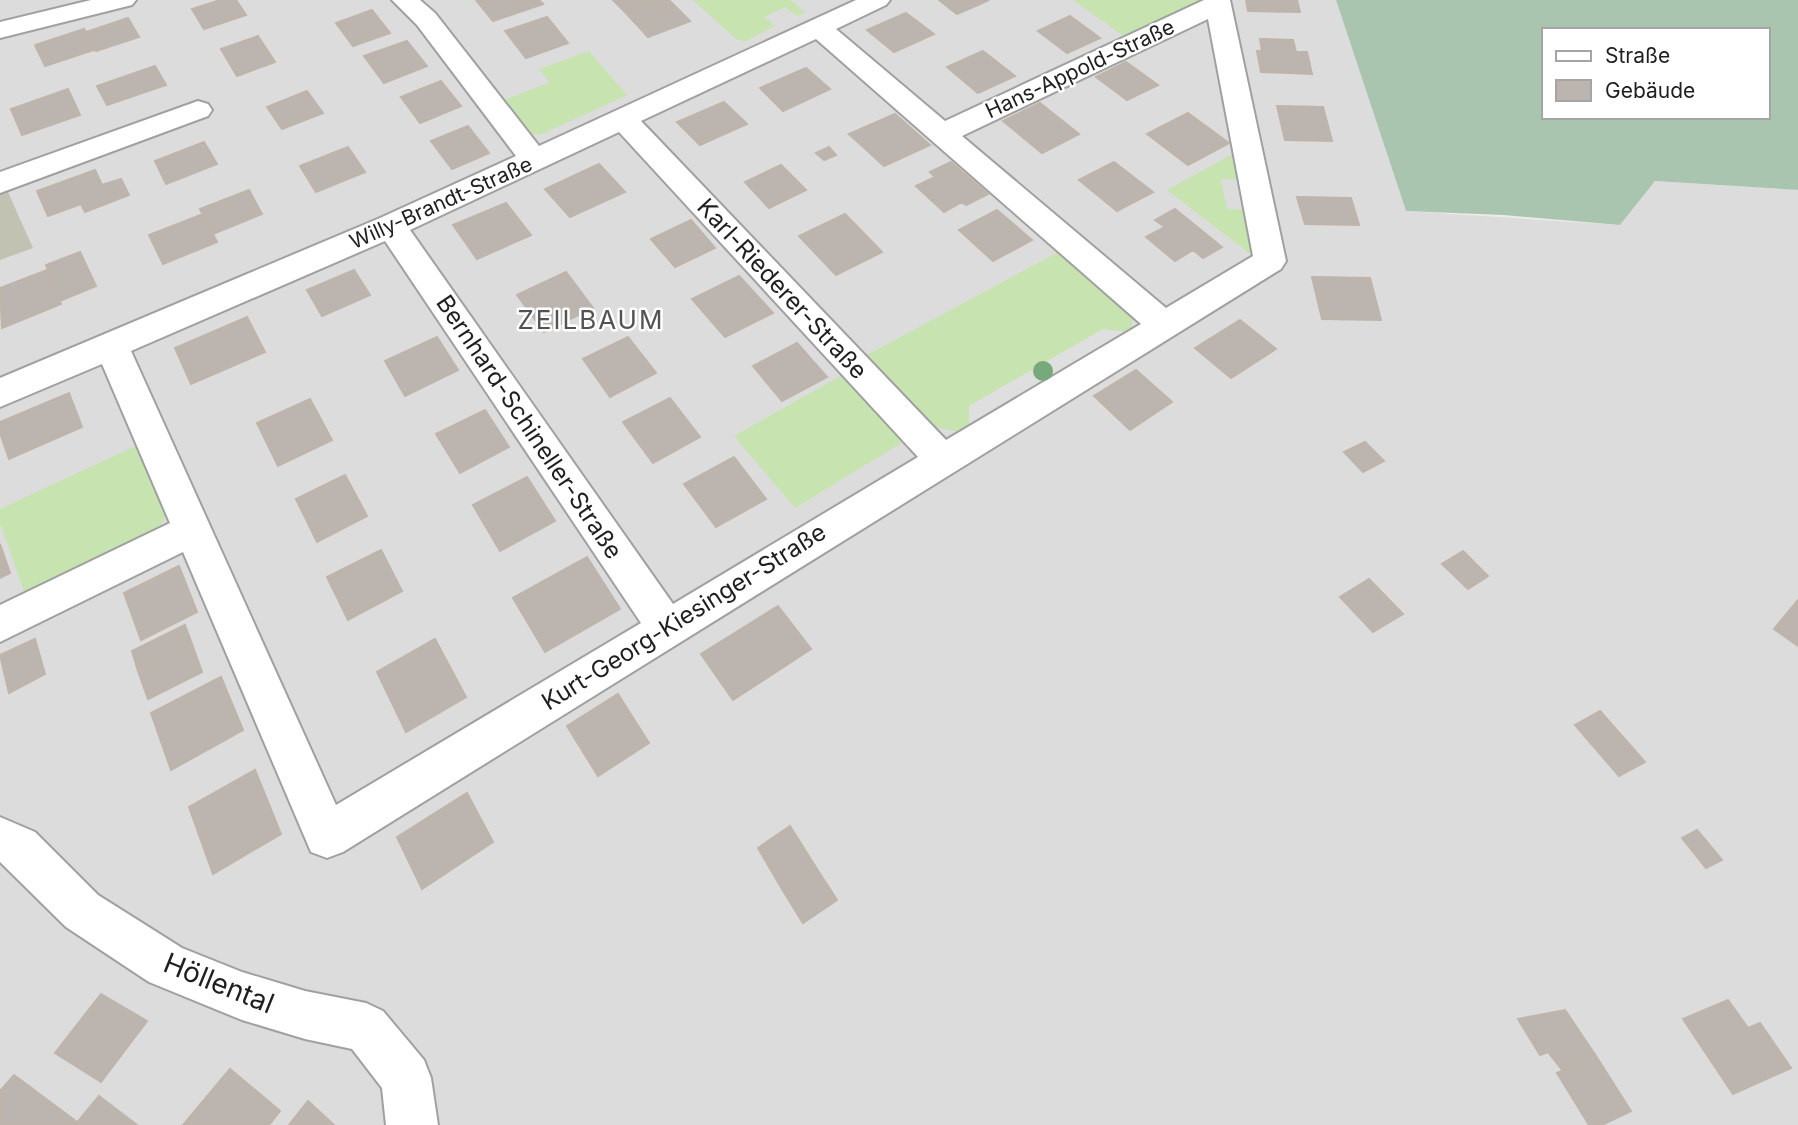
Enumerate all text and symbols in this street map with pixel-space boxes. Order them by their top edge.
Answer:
street label: Hans-Appold-Straße [981,14,1178,123]
legend [1542,28,1770,119]
text: Straße [1605,43,1670,68]
text: Gebäude [1605,78,1695,103]
street label: Willy-Brandt-Straße [346,151,536,254]
street label: Karl-Riederer-Straße [691,192,873,385]
street label: Bernhard-Schineller-Straße [430,289,629,564]
district label: ZEILBAUM [518,304,664,335]
street label: Kurt-Georg-Kiesinger-Straße [536,517,831,716]
street label: Höllental [159,946,279,1020]

